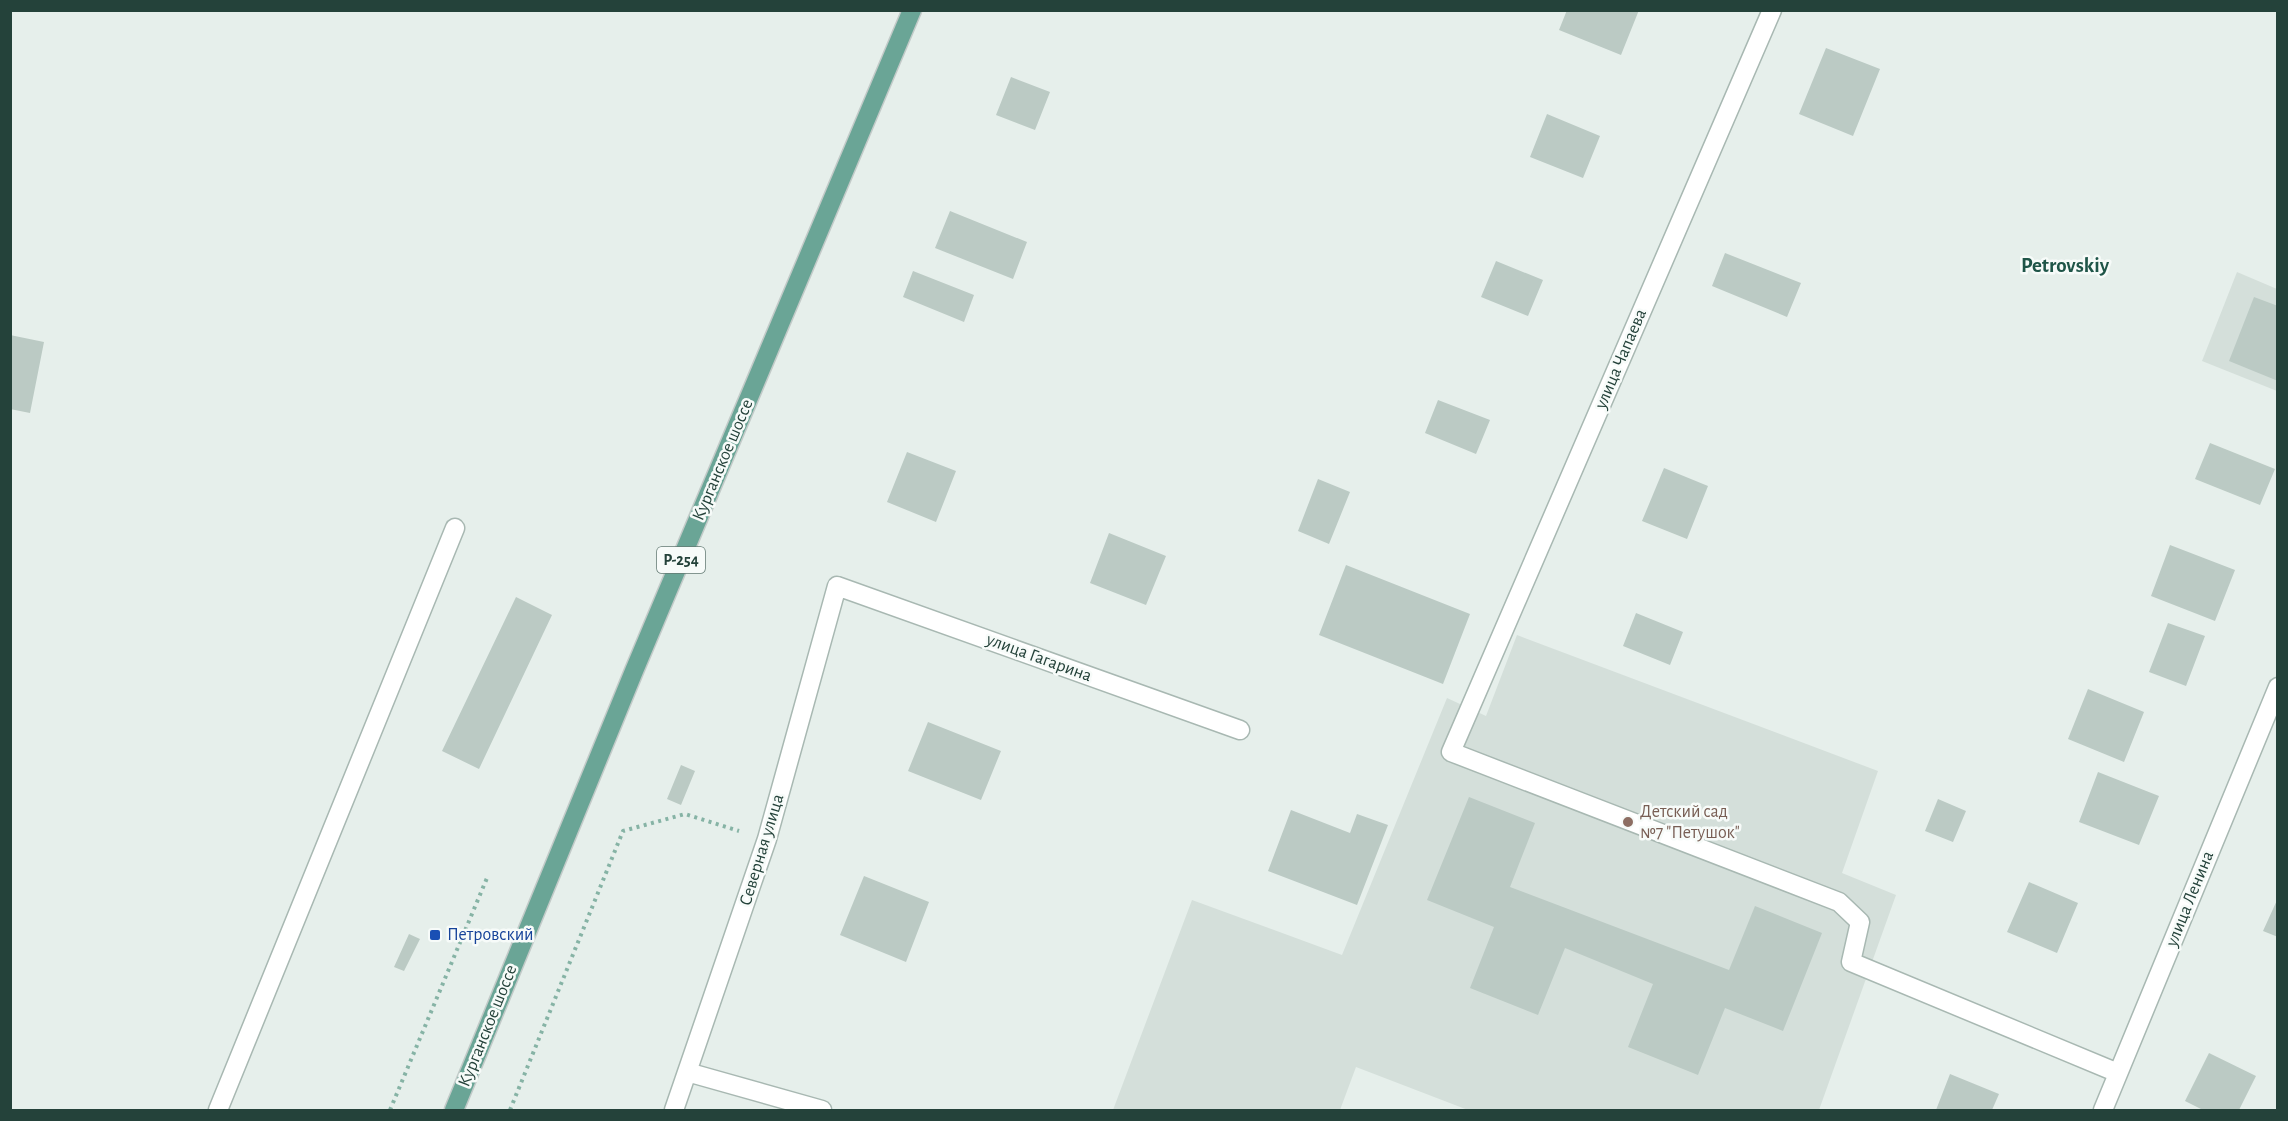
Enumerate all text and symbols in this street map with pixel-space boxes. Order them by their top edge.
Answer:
district label: Petrovskiy [2021,255,2110,276]
street label: улица Чапаева [1592,306,1650,412]
street label: Курганское шоссе [689,397,757,523]
road number: Р-254 [657,547,705,573]
street label: улица Гагарина [983,630,1094,685]
street label: Северная улица [737,792,787,908]
place label: Детский сад №7 "Петушок" [1640,803,1740,842]
marker: Детский сад №7 "Петушок" [1621,815,1635,829]
street label: улица Ленина [2162,849,2217,950]
place label: Петровский [447,926,534,944]
marker: Петровский [428,928,442,942]
street label: Курганское шоссе [455,962,521,1090]

